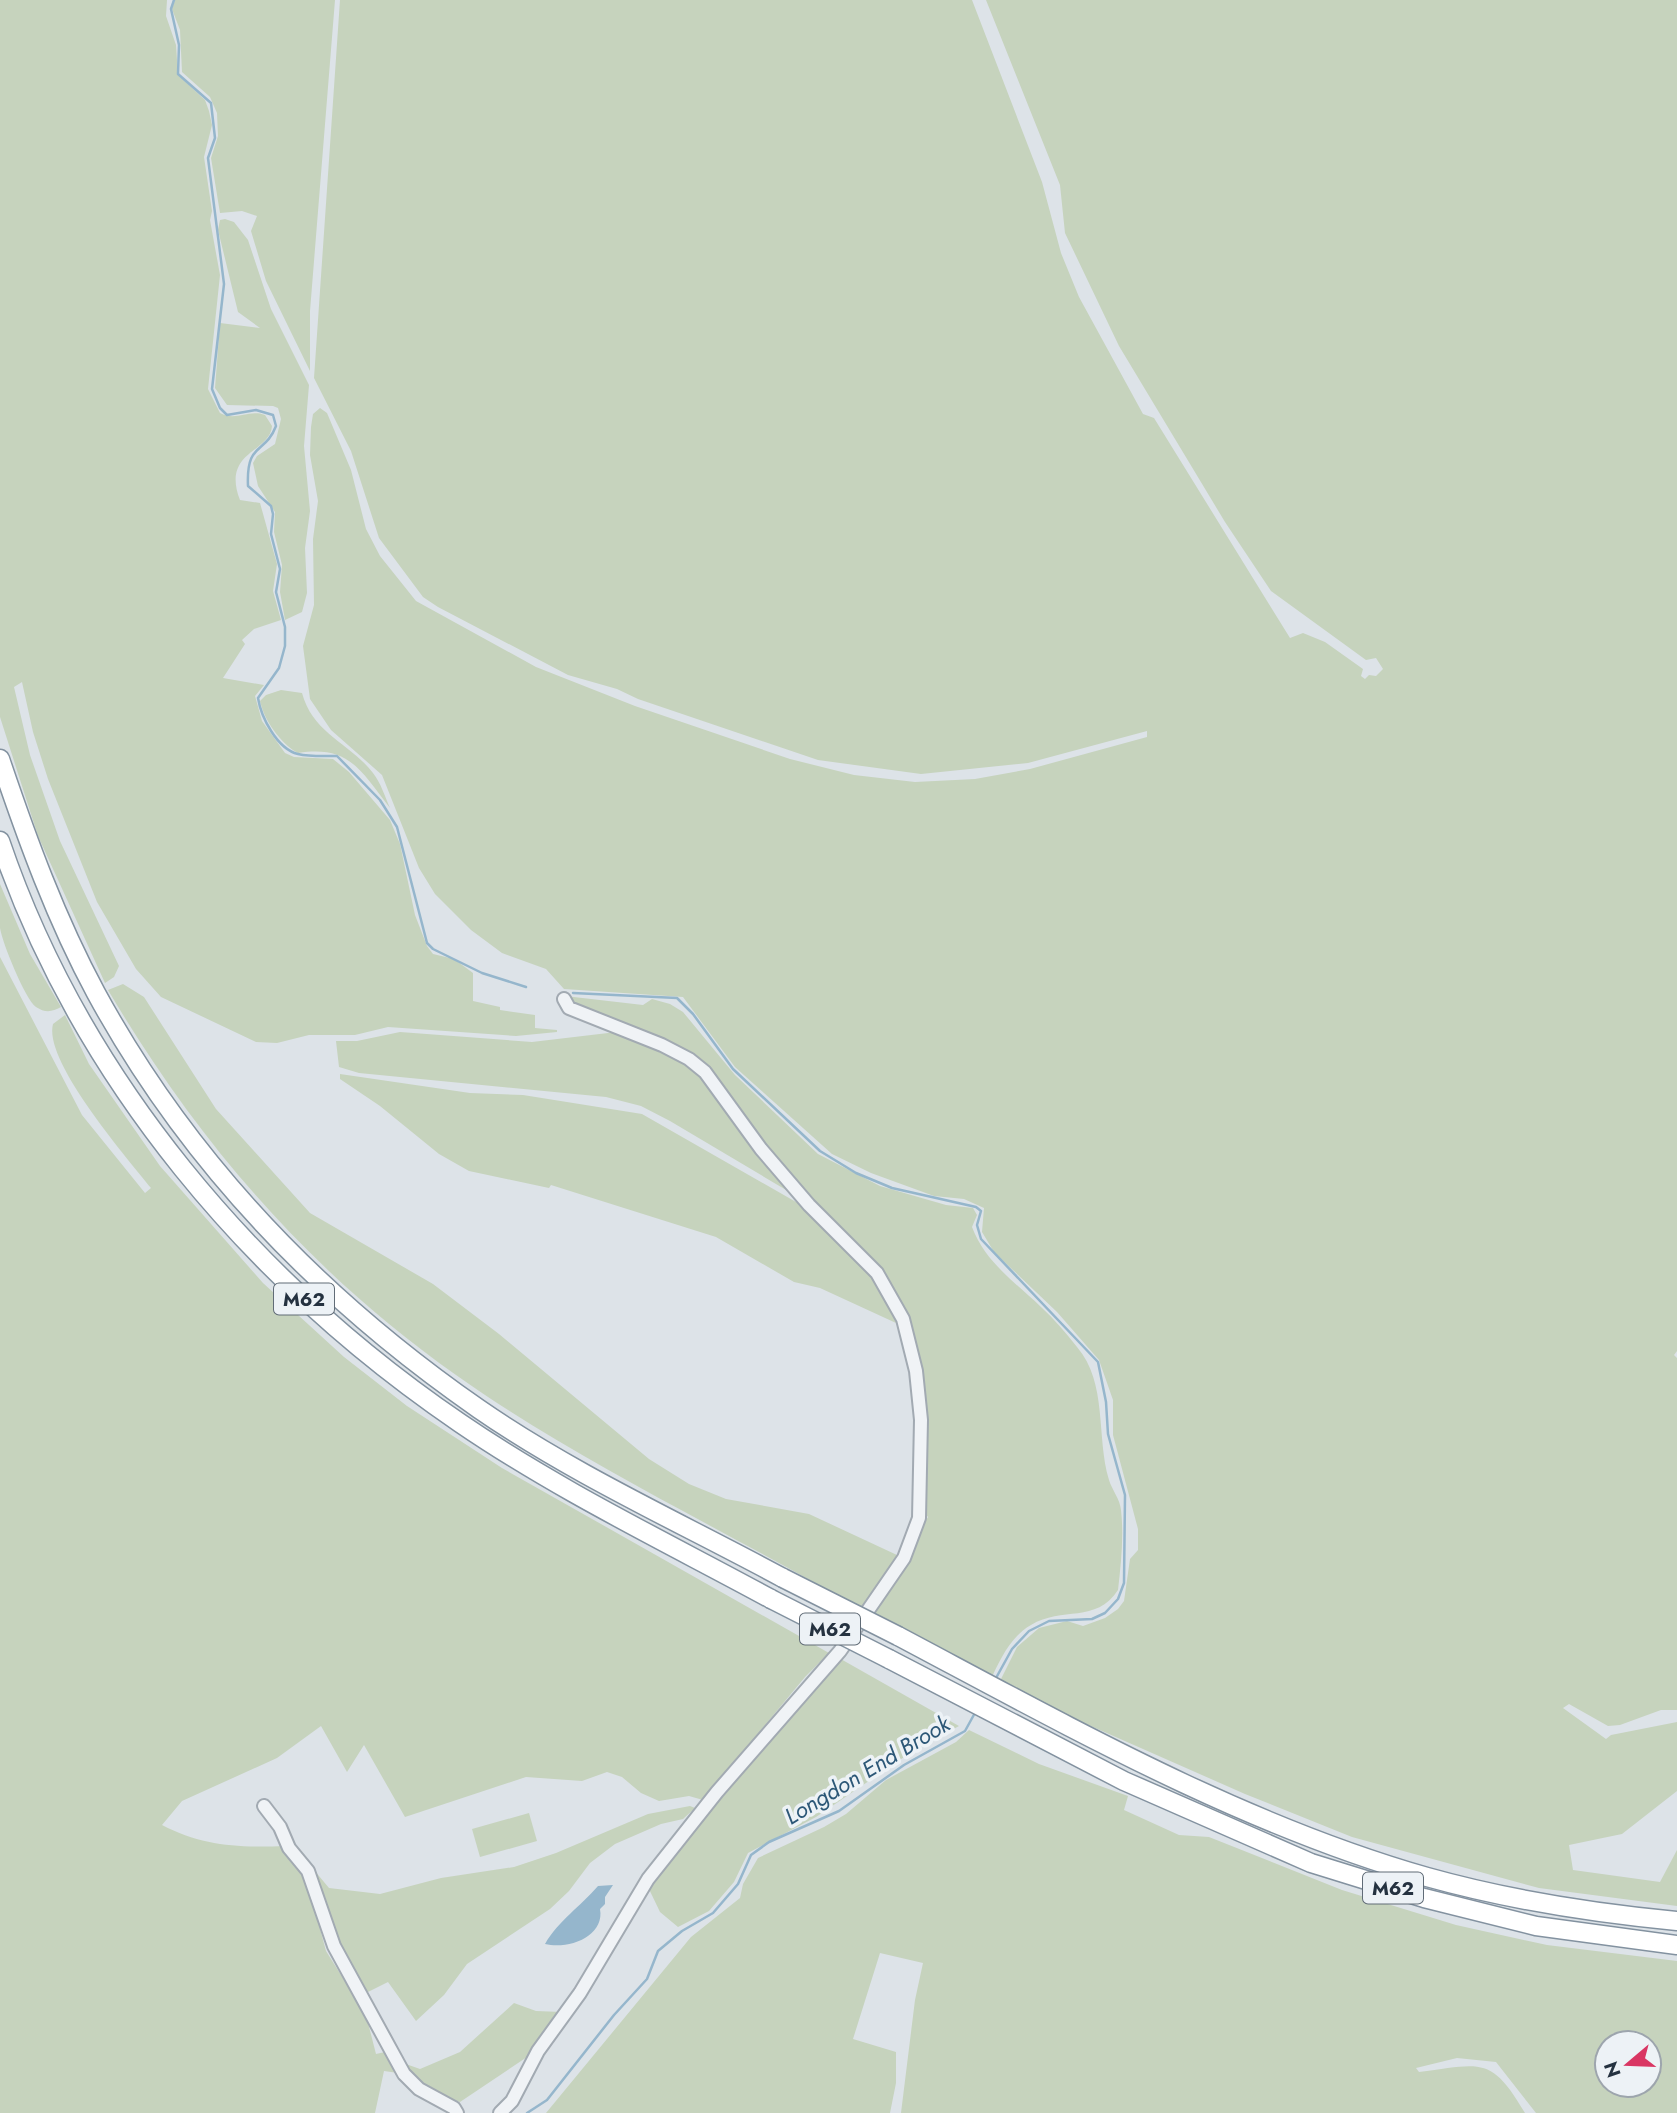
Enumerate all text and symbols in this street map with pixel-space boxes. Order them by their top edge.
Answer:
road number: M62 [274,1284,334,1315]
road number: M62 [800,1614,860,1644]
water label: Longdon End Brook [778,1706,957,1833]
road number: M62 [1363,1872,1423,1904]
north arrow [1593,2029,1663,2099]
text: N [1597,2058,1628,2081]

